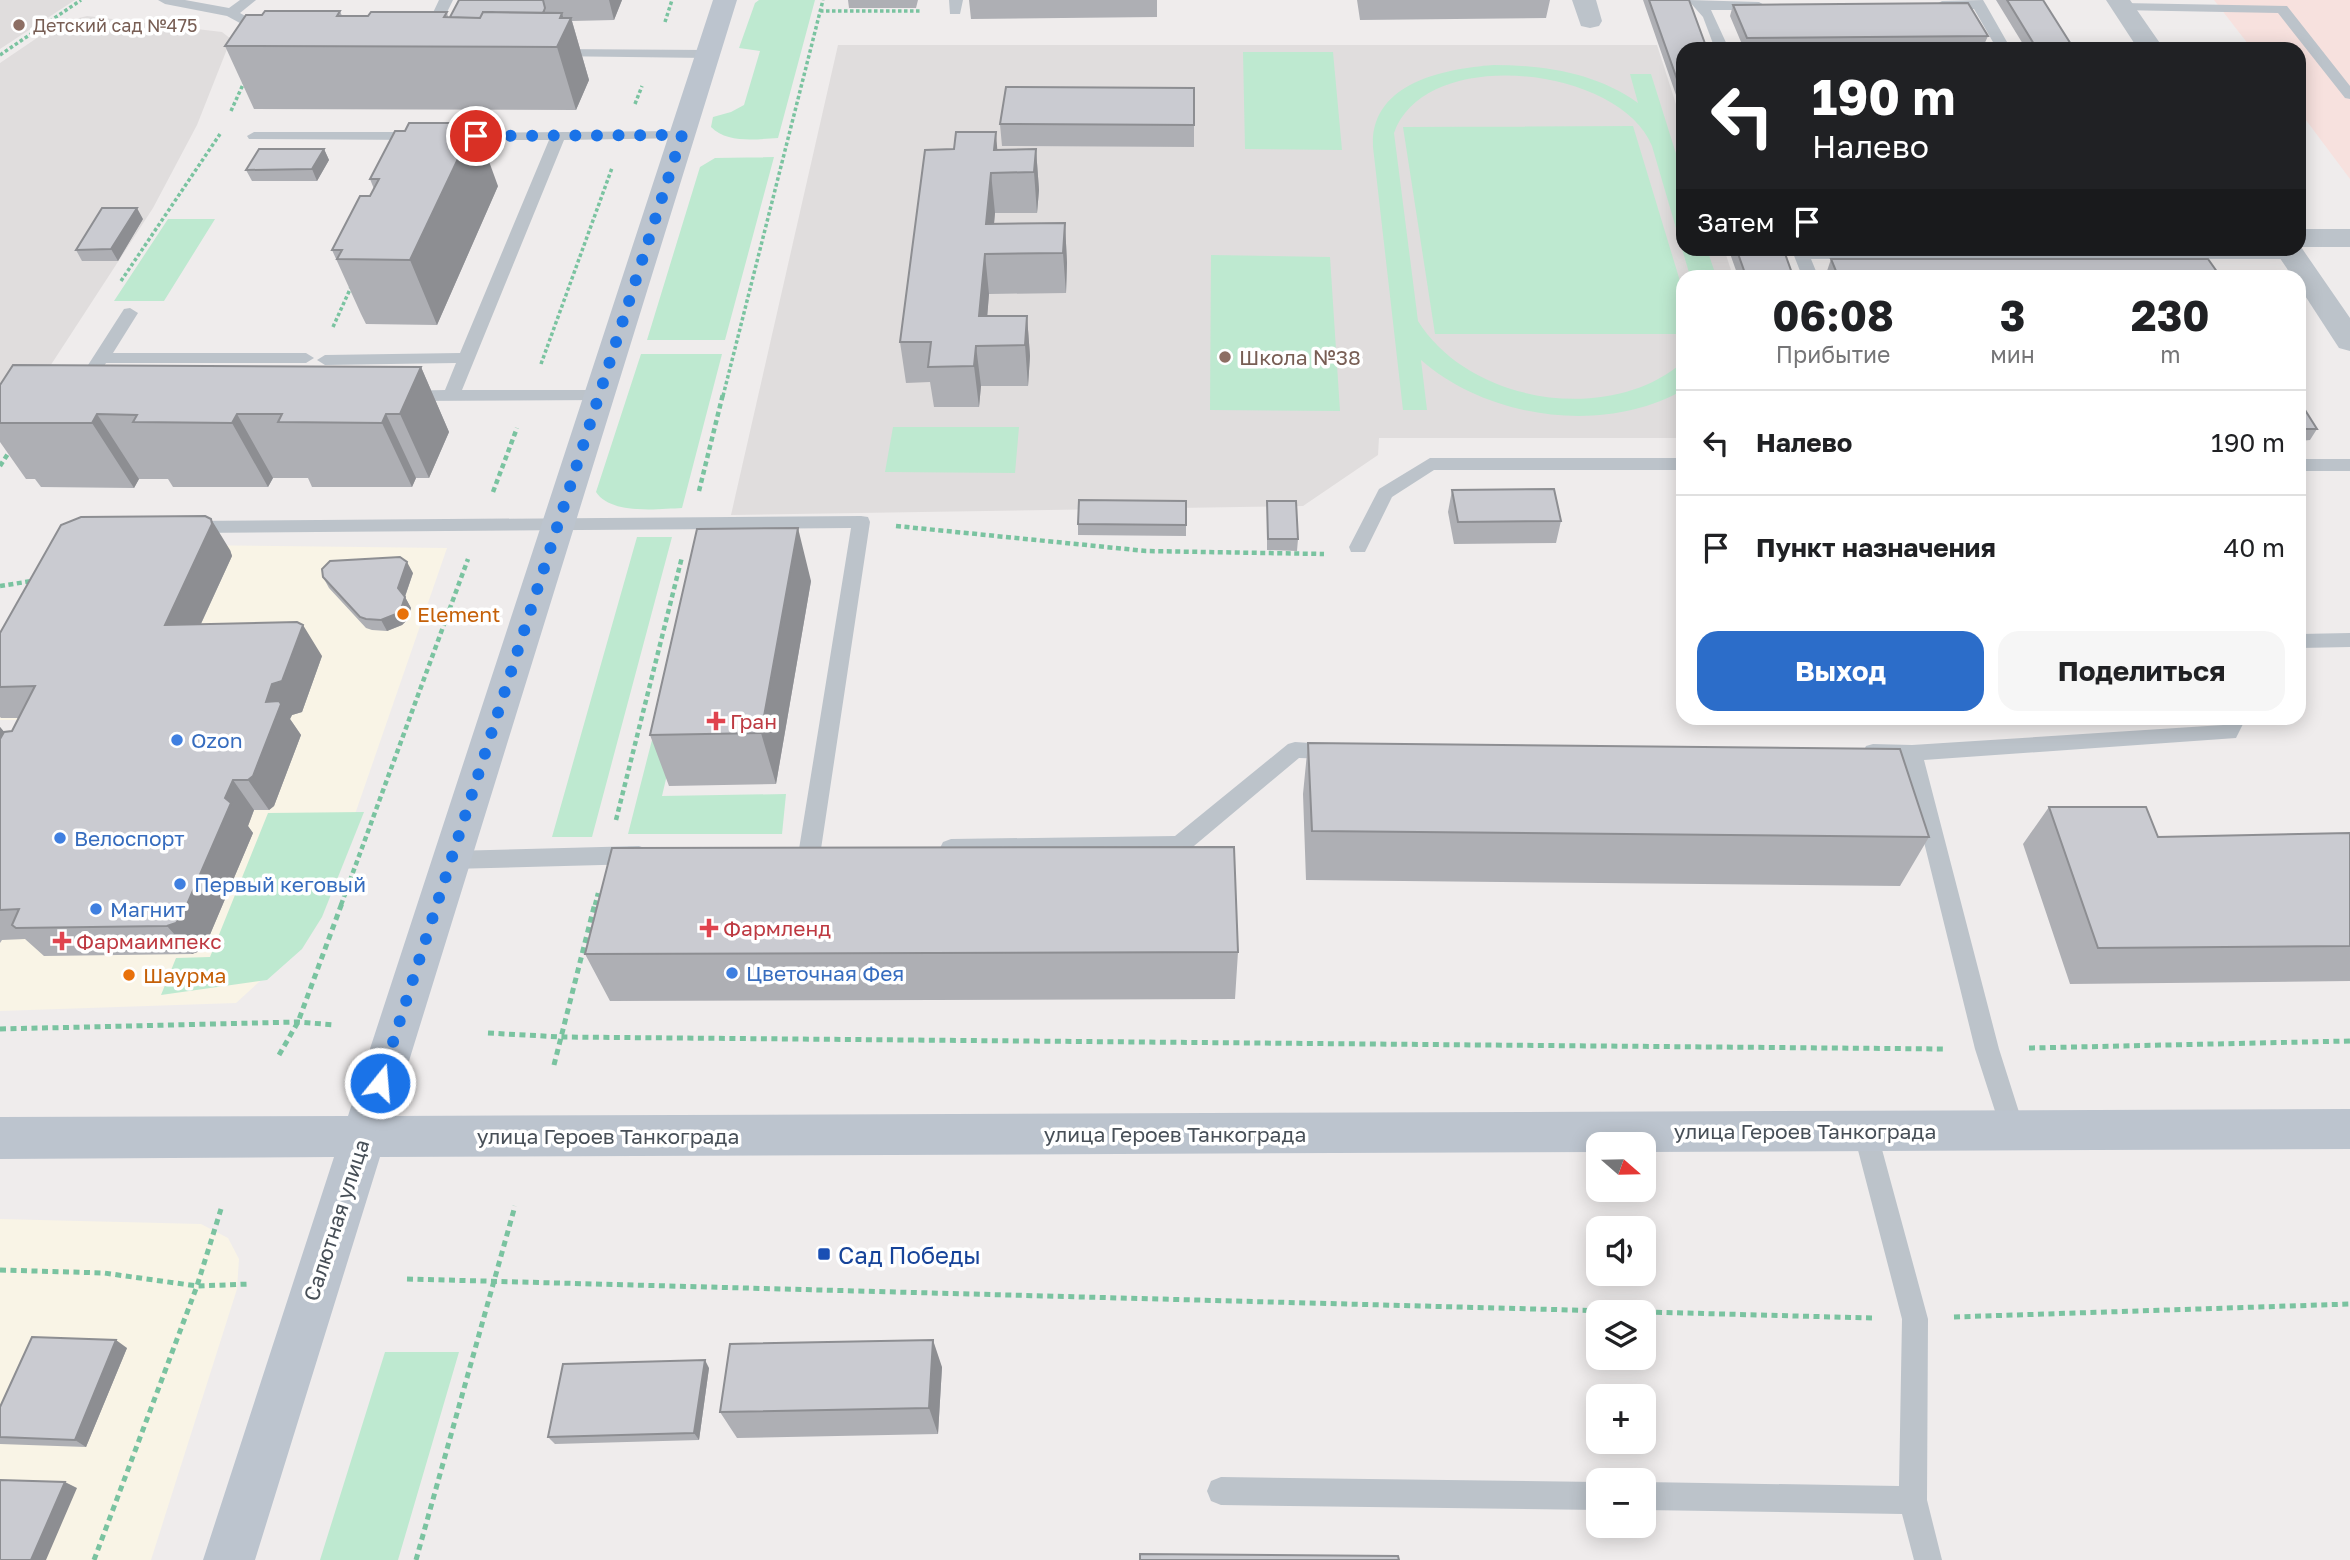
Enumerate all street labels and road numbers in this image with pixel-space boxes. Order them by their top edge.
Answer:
street label: улица Героев Танкограда [1674,1118,1936,1144]
street label: улица Героев Танкограда [1044,1121,1306,1147]
street label: улица Героев Танкограда [477,1123,739,1149]
street label: Салютная улица [298,1136,374,1304]

